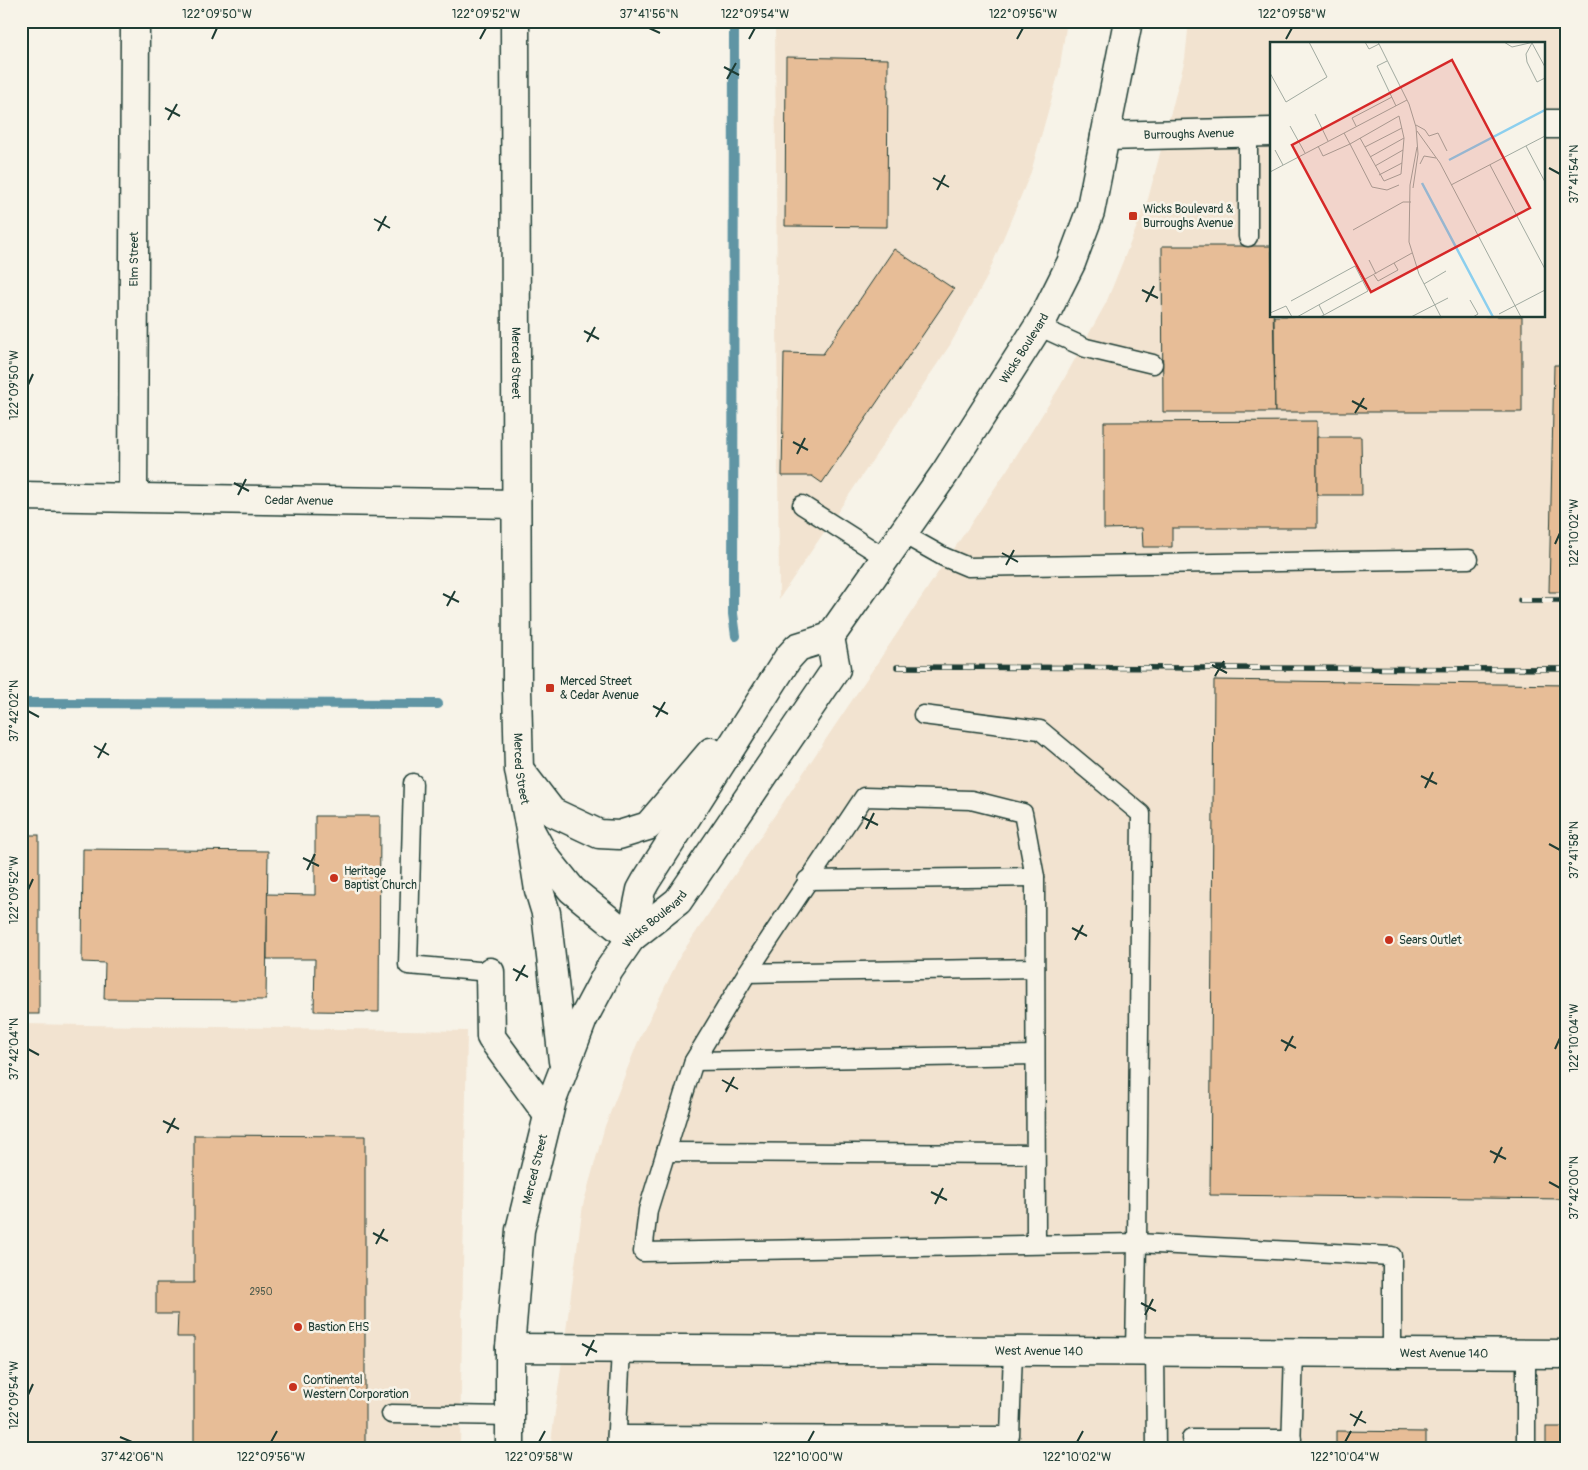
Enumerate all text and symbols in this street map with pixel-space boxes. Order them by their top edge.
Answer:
text: 122°09'50"W [182,7,252,22]
text: 122°09'52"W [452,7,520,22]
text: 37°41'56"N [620,7,678,22]
text: 122°09'54"W [721,7,789,22]
text: 122°09'56"W [989,7,1057,22]
text: 122°09'58"W [1258,7,1326,22]
inset map [1270,42,1546,318]
street label: Burroughs Avenue [1144,126,1234,143]
text: 37°41'54"N [1567,145,1582,203]
place label: Wicks Boulevard & Burroughs Avenue [1143,202,1234,231]
marker: Wicks Boulevard & Burroughs Avenue [1127,210,1139,222]
street label: Elm Street [127,231,142,287]
street label: Wicks Boulevard [997,311,1053,387]
street label: Merced Street [508,327,523,399]
text: 122°09'50"W [7,350,22,420]
street label: Cedar Avenue [265,493,333,509]
text: 122°10'02"W [1567,499,1582,567]
place label: Merced Street & Cedar Avenue [560,674,639,703]
text: 37°42'02"N [7,680,22,742]
marker: Merced Street & Cedar Avenue [544,682,556,694]
street label: Merced Street [510,733,532,806]
text: 37°41'58"N [1567,821,1582,879]
text: 122°09'52"W [7,856,22,924]
place label: Heritage Baptist Church [344,864,417,893]
marker: Heritage Baptist Church [328,872,340,884]
street label: Wicks Boulevard [620,888,691,950]
place label: Sears Outlet [1399,933,1462,948]
marker: Sears Outlet [1383,934,1395,946]
text: 122°10'04"W [1567,1004,1582,1072]
text: 37°42'04"N [7,1018,22,1080]
street label: Merced Street [520,1132,551,1206]
text: 37°42'00"N [1567,1156,1582,1220]
house number: 2950 [250,1286,273,1298]
place label: Bastion EHS [308,1320,369,1335]
marker: Bastion EHS [292,1321,304,1333]
street label: West Avenue 140 [995,1344,1083,1359]
street label: West Avenue 140 [1400,1346,1488,1362]
text: 122°09'54"W [7,1361,22,1429]
place label: Continental Western Corporation [303,1373,409,1402]
marker: Continental Western Corporation [287,1381,299,1393]
text: 37°42'06"N [101,1450,163,1465]
text: 122°09'56"W [237,1450,305,1465]
text: 122°09'58"W [505,1450,573,1465]
text: 122°10'00"W [773,1450,843,1465]
text: 122°10'02"W [1043,1450,1111,1465]
text: 122°10'04"W [1311,1450,1379,1465]

